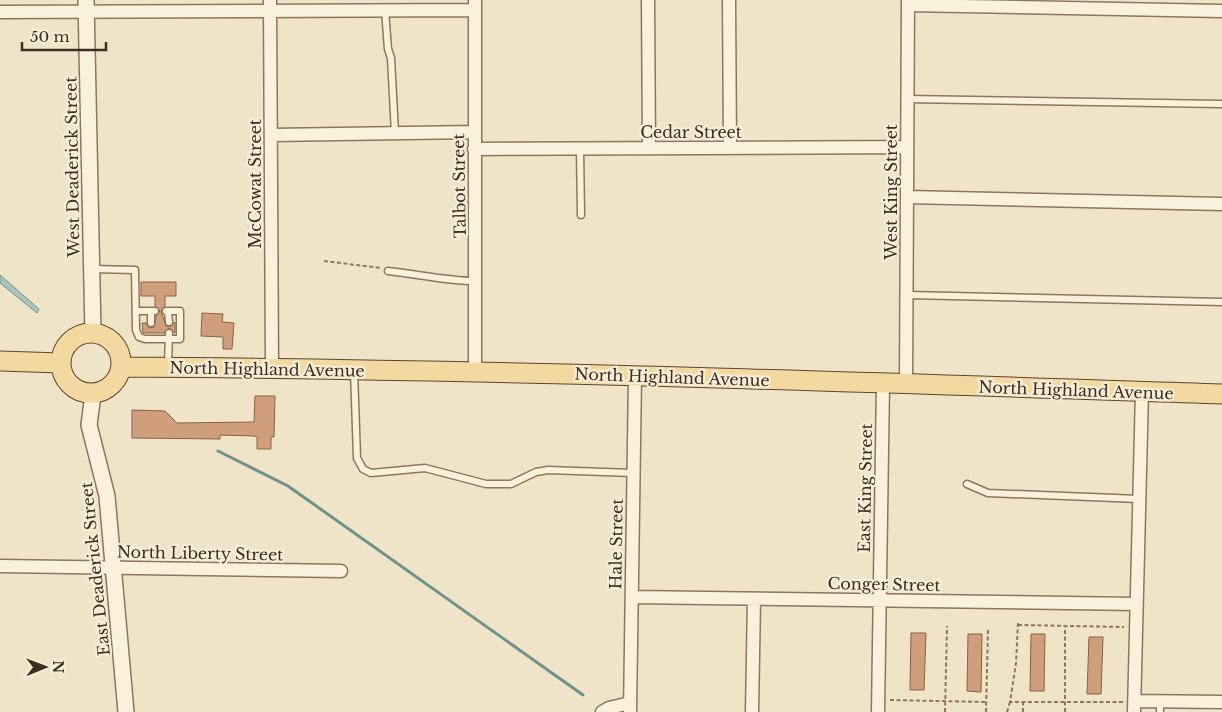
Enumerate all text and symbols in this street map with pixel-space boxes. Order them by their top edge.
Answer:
scale bar [22,20,106,52]
text: 50 m [30,27,70,46]
street label: West Deaderick Street [60,76,84,259]
street label: McCowat Street [245,119,265,249]
street label: Cedar Street [640,122,742,142]
street label: West King Street [881,124,901,261]
street label: Talbot Street [448,133,470,239]
street label: North Highland Avenue [169,357,365,381]
street label: North Highland Avenue [574,364,770,390]
street label: North Highland Avenue [978,377,1174,403]
street label: East King Street [854,423,876,553]
street label: East Deaderick Street [76,481,114,657]
street label: Hale Street [605,498,627,590]
street label: North Liberty Street [117,542,283,564]
street label: Conger Street [827,573,941,595]
north arrow [20,642,70,692]
text: N [49,660,67,674]

